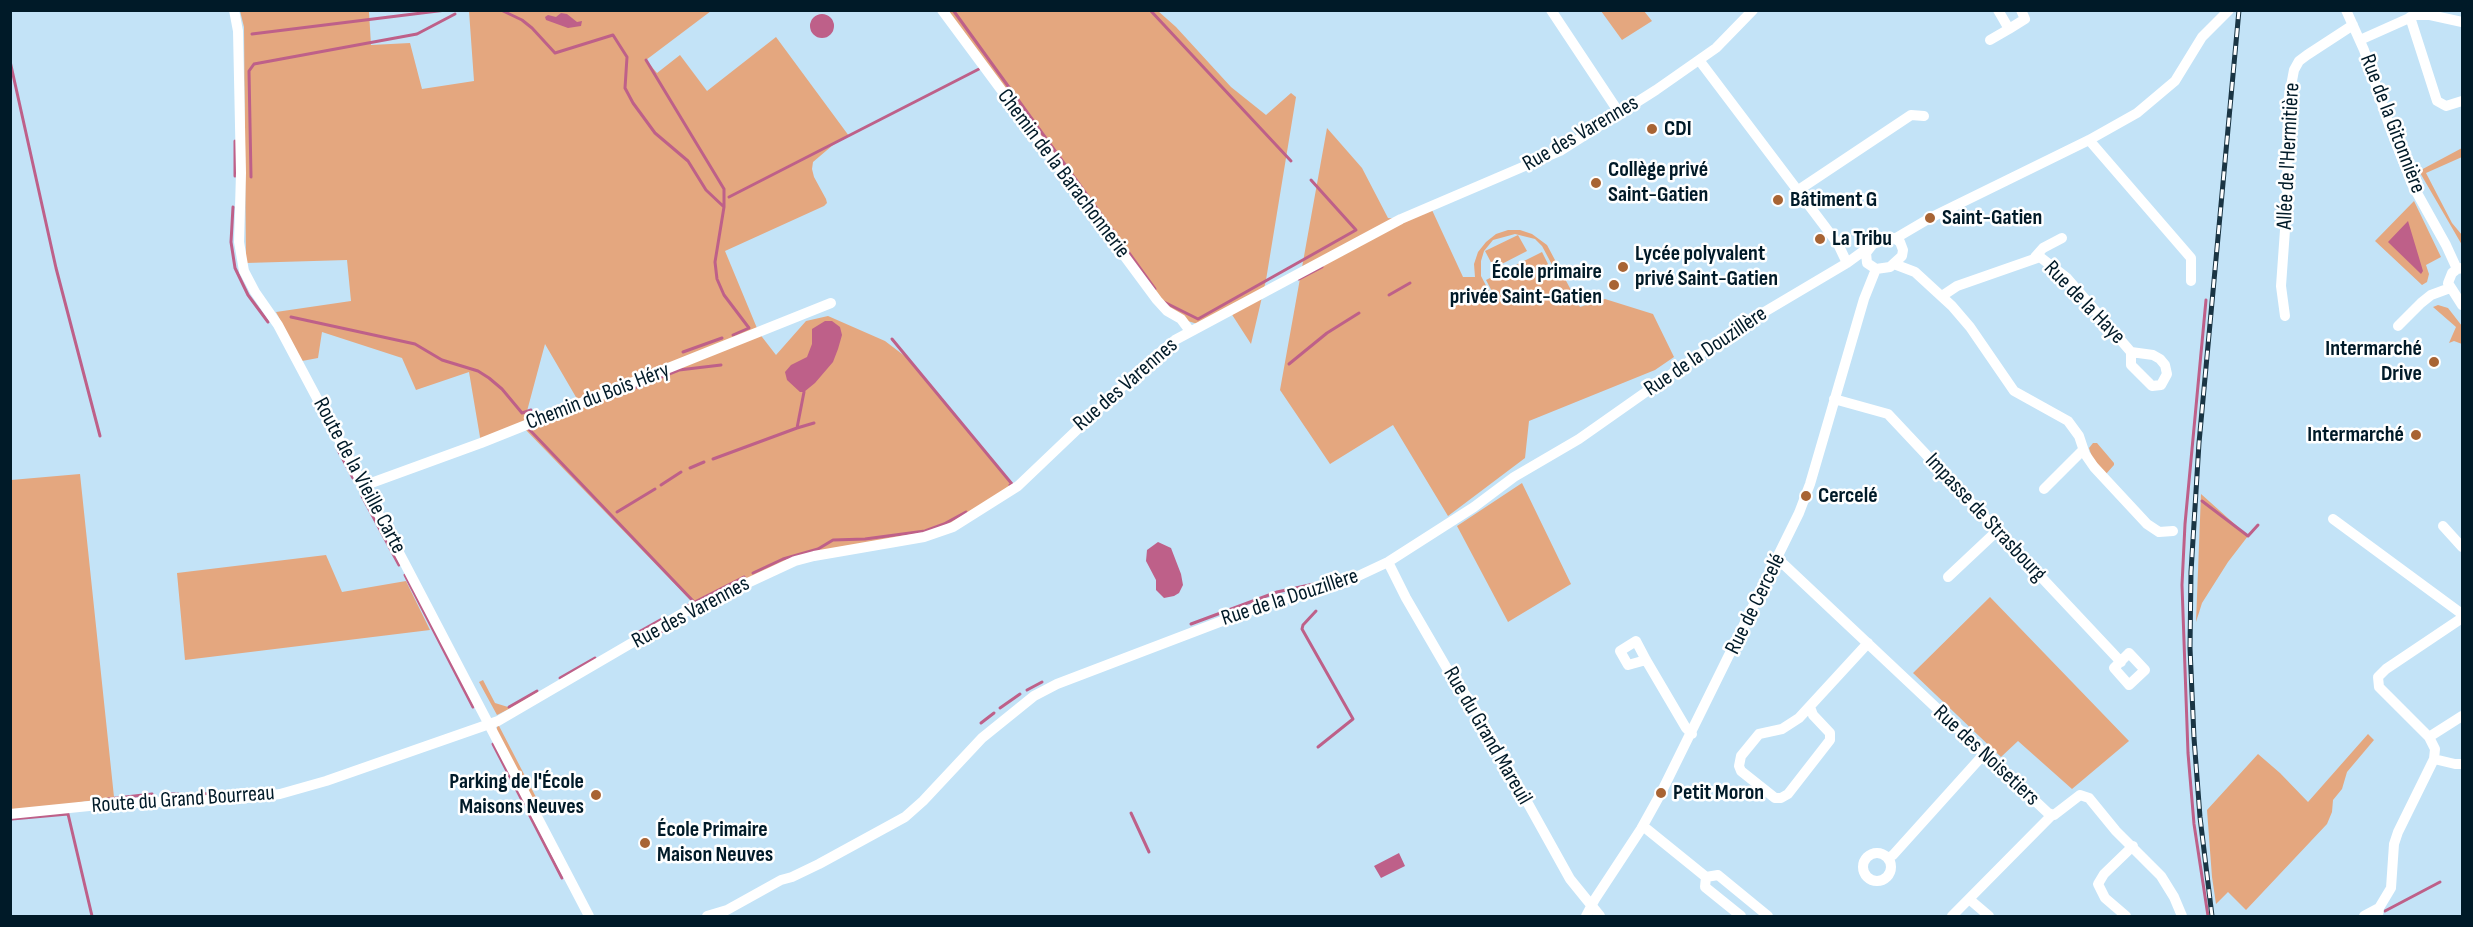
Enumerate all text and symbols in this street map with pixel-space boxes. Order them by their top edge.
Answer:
street label: Rue de la Gitonnière [2353,51,2431,197]
street label: Allée de l'Hermitière [2272,82,2306,230]
street label: Chemin de la Barachonnerie [991,84,1135,264]
street label: Rue des Varennes [1518,90,1644,178]
place label: CDI [1664,116,1692,142]
marker: CDI [1645,122,1659,136]
place label: Collège privé Saint-Gatien [1608,157,1708,208]
marker: Collège privé Saint-Gatien [1589,176,1603,190]
place label: Bâtiment G [1790,187,1877,213]
marker: Bâtiment G [1771,193,1785,207]
place label: Saint-Gatien [1942,205,2042,231]
marker: Saint-Gatien [1923,211,1937,225]
place label: La Tribu [1832,226,1892,252]
marker: La Tribu [1813,232,1827,246]
place label: Lycée polyvalent privé Saint-Gatien [1635,241,1778,292]
street label: Rue de la Haye [2038,256,2130,350]
place label: École primaire privée Saint-Gatien [1450,259,1602,310]
marker: Lycée polyvalent privé Saint-Gatien [1616,260,1630,274]
marker: École primaire privée Saint-Gatien [1607,278,1621,292]
street label: Rue de la Douzillère [1640,301,1772,403]
street label: Rue des Varennes [1069,333,1183,437]
place label: Intermarché Drive [2325,336,2422,388]
marker: Intermarché Drive [2427,355,2441,369]
street label: Chemin du Bois Héry [523,358,673,436]
street label: Route de la Vieille Carte [307,393,411,559]
place label: Intermarché [2307,422,2404,448]
marker: Intermarché [2409,428,2423,442]
street label: Impasse de Strasbourg [1919,448,2051,588]
place label: Cercelé [1818,483,1878,509]
marker: Cercelé [1799,489,1813,503]
street label: Rue de Cercelé [1720,549,1792,659]
street label: Rue de la Douzillère [1218,563,1362,633]
street label: Rue des Varennes [628,571,754,655]
street label: Rue du Grand Mareuil [1437,662,1537,810]
street label: Rue des Noisetiers [1927,700,2045,812]
place label: Parking de l'École Maisons Neuves [449,769,584,820]
street label: Route du Grand Bourreau [91,780,275,820]
place label: Petit Moron [1673,780,1764,806]
marker: Petit Moron [1654,786,1668,800]
marker: Parking de l'École Maisons Neuves [589,788,603,802]
place label: École Primaire Maison Neuves [657,817,773,868]
marker: École Primaire Maison Neuves [638,836,652,850]

